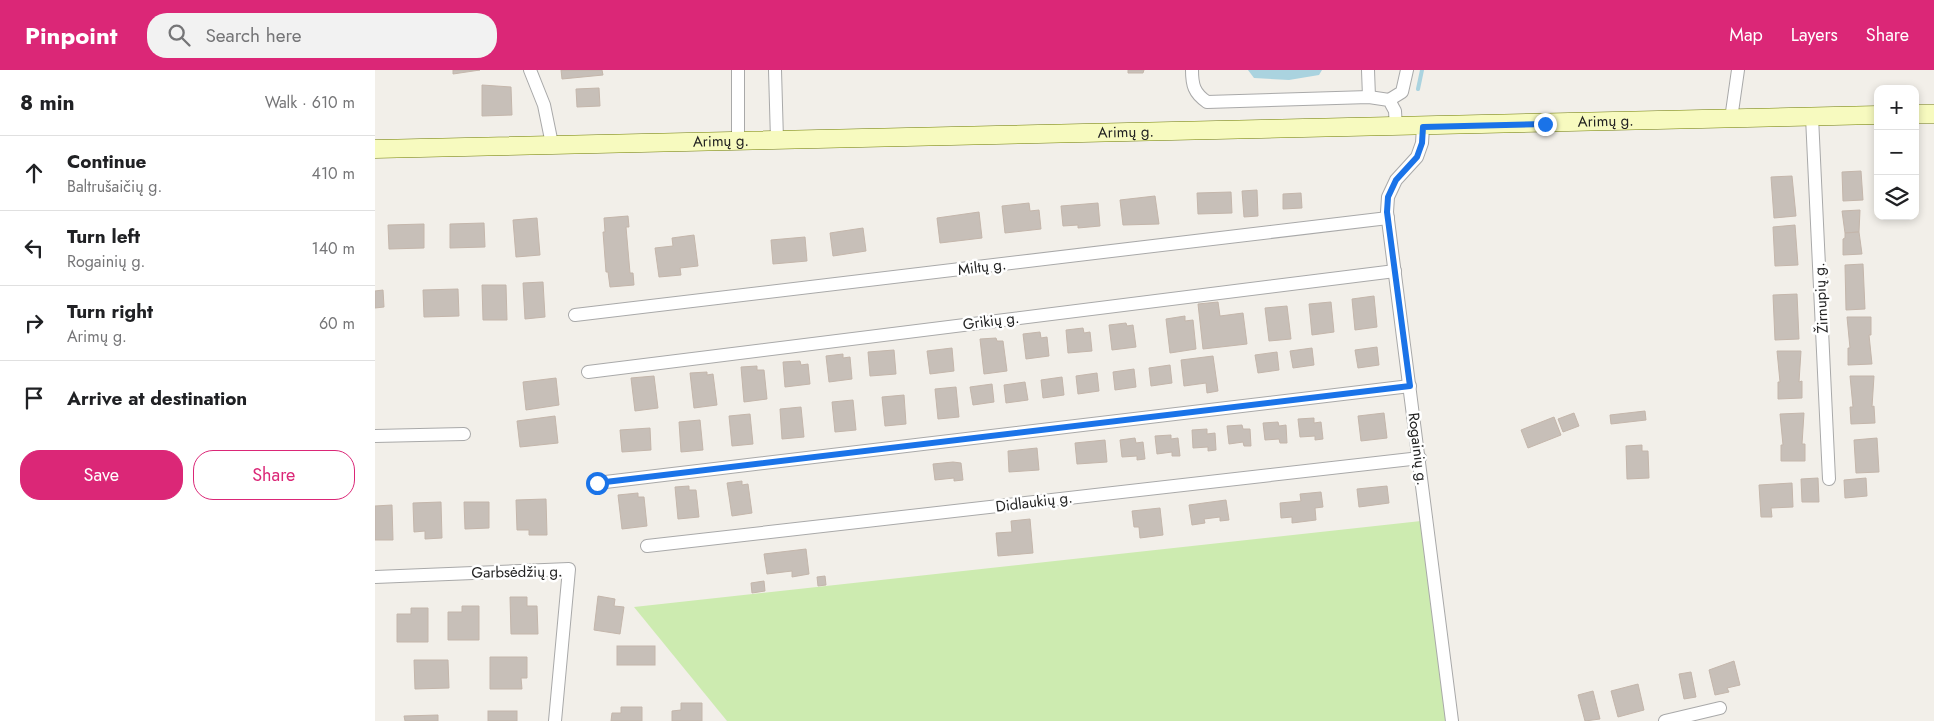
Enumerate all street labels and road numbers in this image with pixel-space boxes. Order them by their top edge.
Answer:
street label: Arimų g. [1577,110,1634,133]
street label: Arimų g. [1097,120,1154,144]
street label: Arimų g. [693,130,749,153]
street label: Miltų g. [957,253,1007,281]
street label: Žirnupių g. [1808,262,1834,334]
street label: Grikių g. [962,307,1020,335]
street label: Rogainių g. [1403,411,1433,487]
street label: Didlaukių g. [994,486,1074,518]
street label: Garbsėdžių g. [471,560,563,584]

